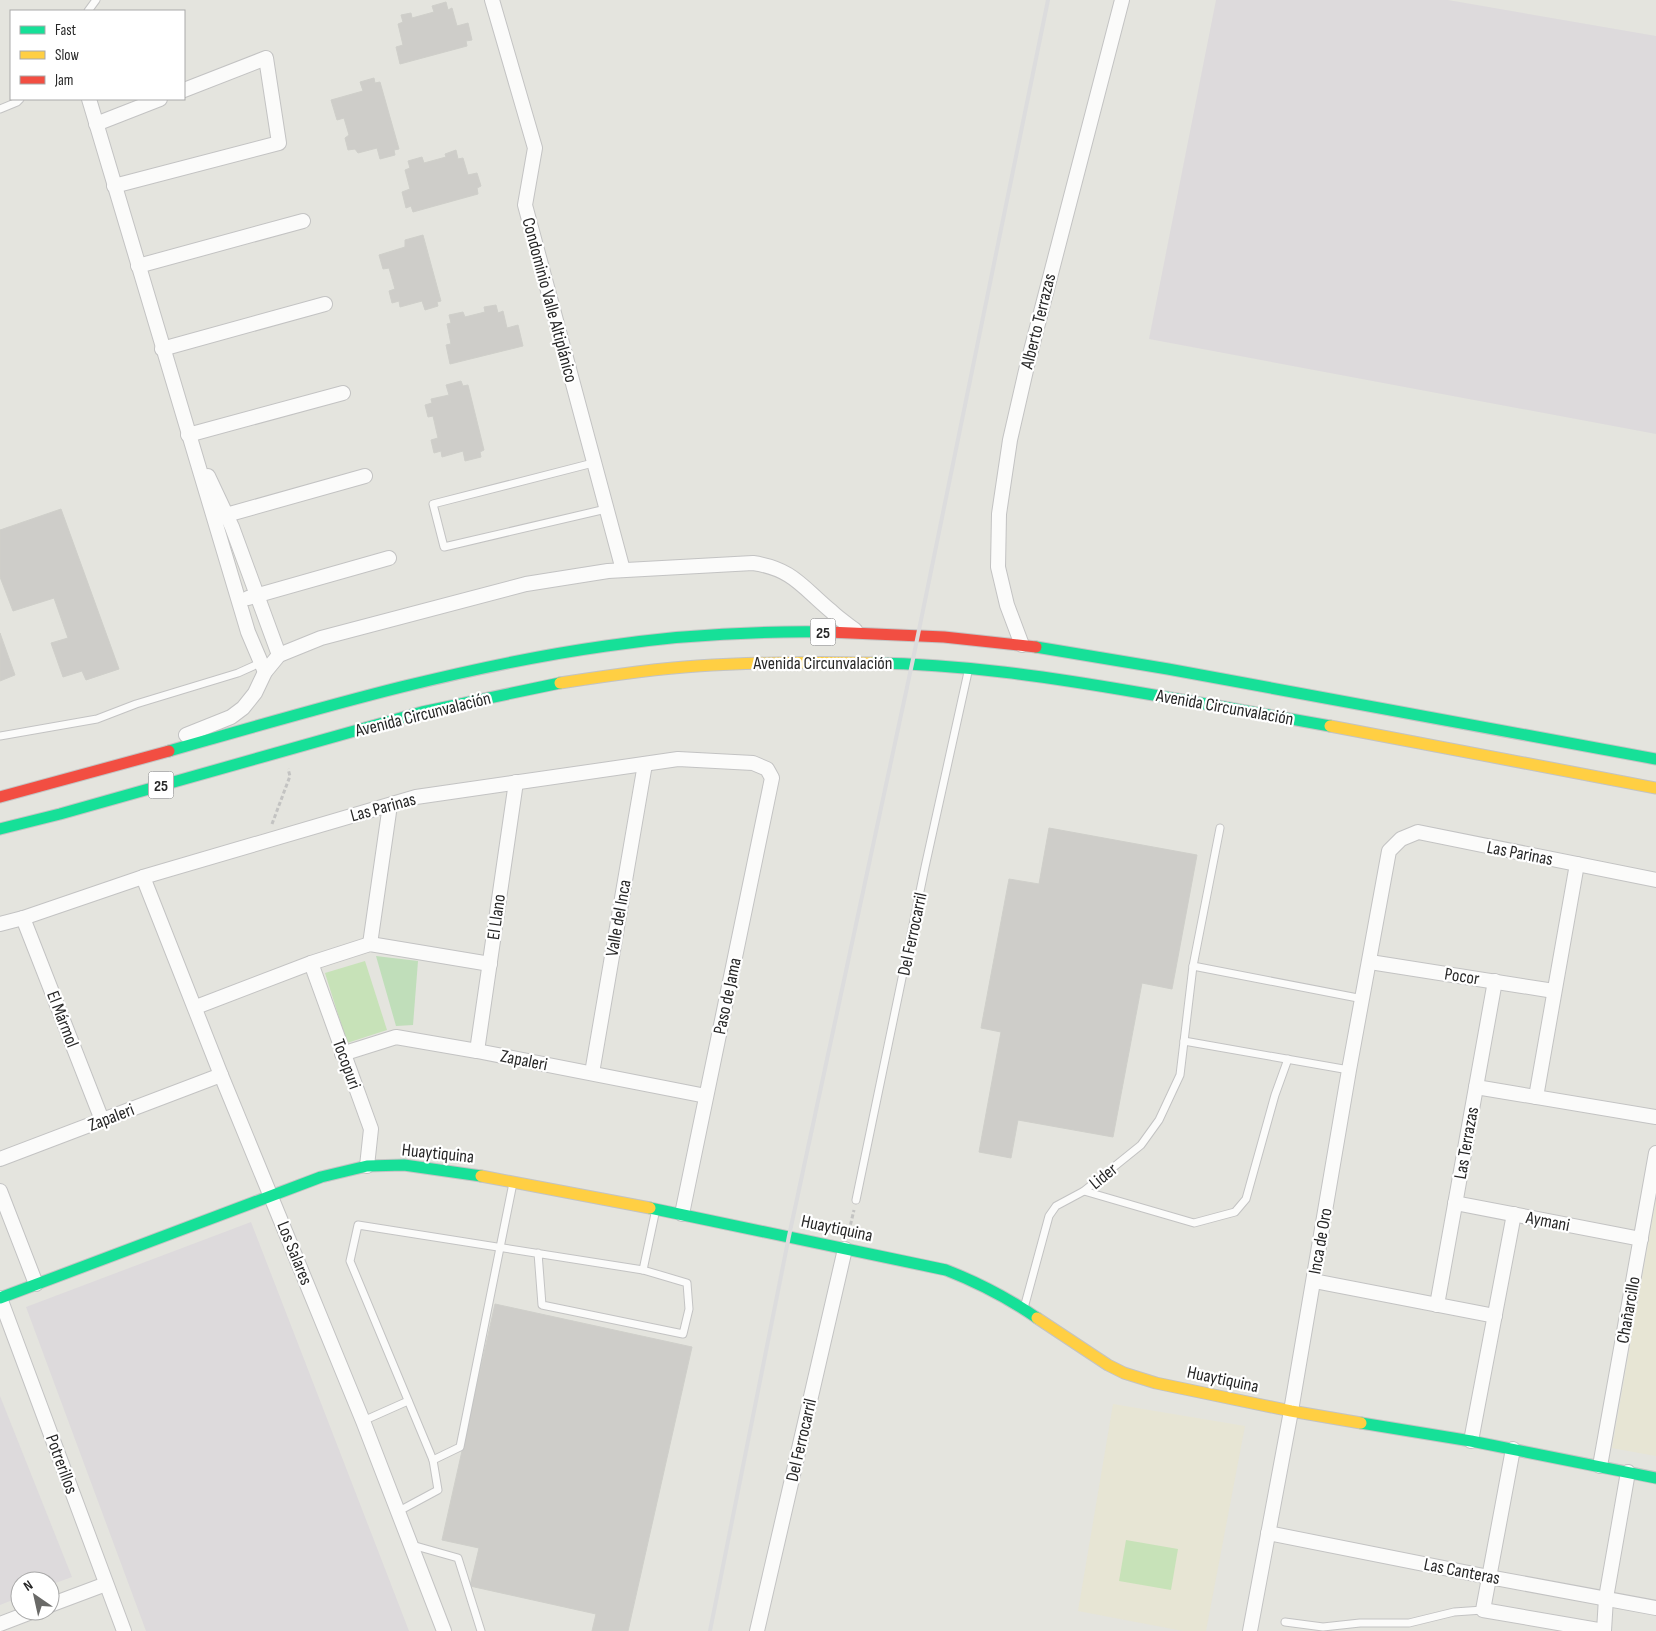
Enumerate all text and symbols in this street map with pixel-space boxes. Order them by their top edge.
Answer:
legend [10,10,185,100]
text: Fast [55,21,77,40]
text: Slow [55,46,79,65]
text: Jam [54,71,73,90]
street label: Condominio Valle Altiplánico [517,215,582,385]
street label: Alberto Terrazas [1016,271,1060,372]
road number: 25 [810,618,836,646]
street label: Avenida Circunvalación [753,653,892,674]
street label: Avenida Circunvalación [1154,685,1295,730]
street label: Avenida Circunvalación [352,688,493,742]
road number: 25 [148,772,174,798]
street label: Las Parinas [348,789,418,826]
street label: Las Parinas [1485,837,1555,870]
street label: Valle del Inca [601,878,636,958]
street label: Del Ferrocarril [893,891,932,978]
street label: El Llano [483,893,510,941]
street label: Paso de Jama [709,956,746,1036]
street label: Pocor [1443,963,1481,990]
street label: El Mármol [42,988,83,1050]
street label: Tocopuri [328,1036,365,1092]
street label: Zapaleri [499,1046,549,1075]
street label: Zapaleri [85,1099,137,1136]
street label: Las Terrazas [1450,1105,1483,1181]
street label: Huaytiquina [401,1139,475,1168]
street label: Lider [1085,1159,1122,1194]
street label: Inca de Oro [1304,1206,1337,1276]
street label: Aymani [1523,1207,1571,1236]
street label: Huaytiquina [799,1211,875,1246]
street label: Los Salares [272,1218,317,1288]
street label: Chañarcillo [1612,1275,1645,1345]
street label: Huaytiquina [1185,1362,1261,1397]
street label: Del Ferrocarril [782,1397,821,1484]
street label: Potrerillos [41,1432,82,1497]
street label: Las Canteras [1422,1554,1502,1589]
north arrow [10,1571,60,1621]
text: N [20,1576,36,1595]

